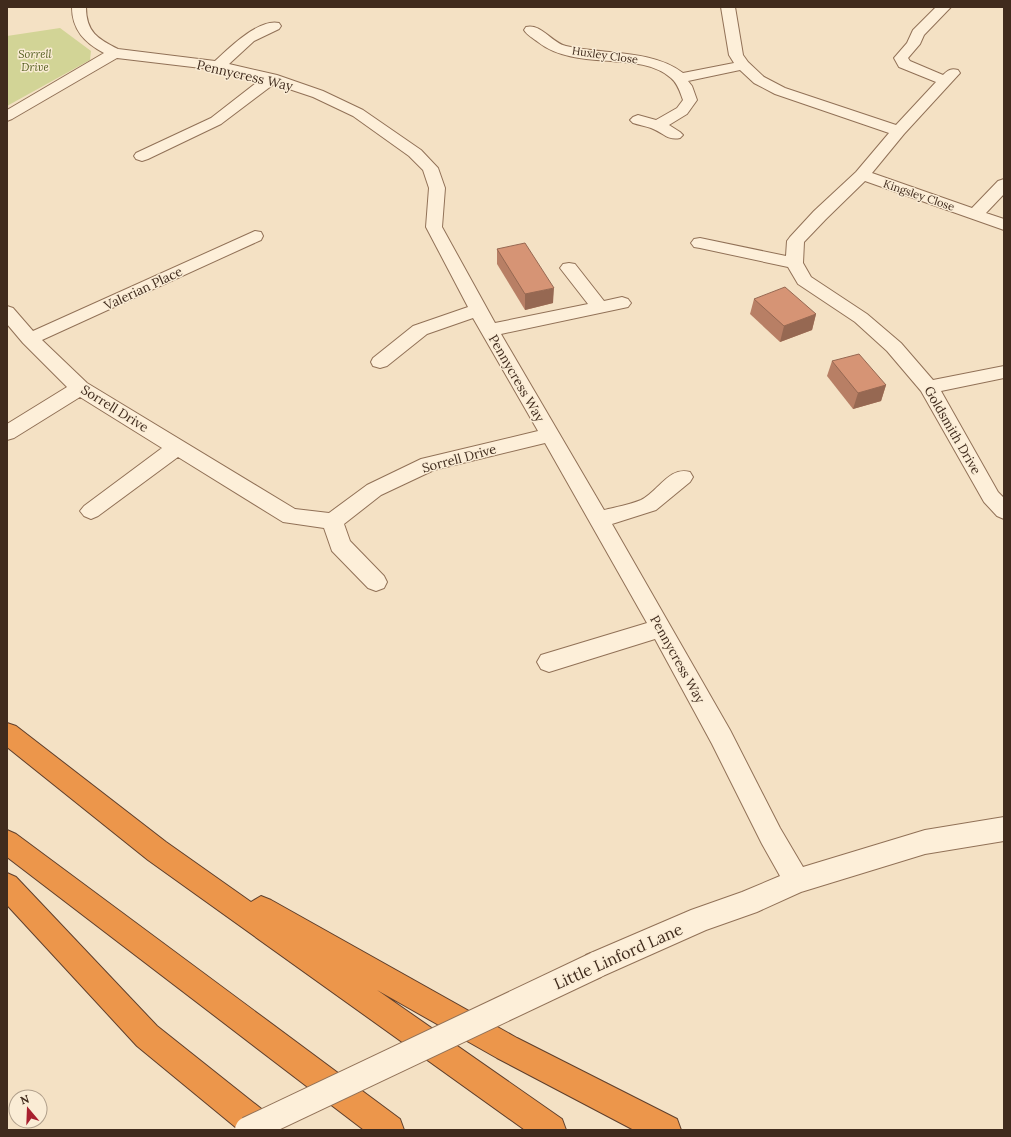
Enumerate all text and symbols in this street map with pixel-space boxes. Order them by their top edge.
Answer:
street label: Huxley Close [571,43,639,67]
park label: Sorrell Drive [18,47,52,74]
street label: Pennycress Way [195,56,295,95]
street label: Kingsley Close [882,176,956,214]
street label: Valerian Place [100,263,185,314]
street label: Pennycress Way [485,332,549,425]
street label: Sorrell Drive [78,381,152,436]
street label: Goldsmith Drive [920,383,985,477]
street label: Sorrell Drive [420,440,498,477]
street label: Pennycress Way [646,612,709,706]
street label: Little Linford Lane [551,919,686,993]
north arrow [8,1089,48,1129]
text: N [18,1091,32,1108]

